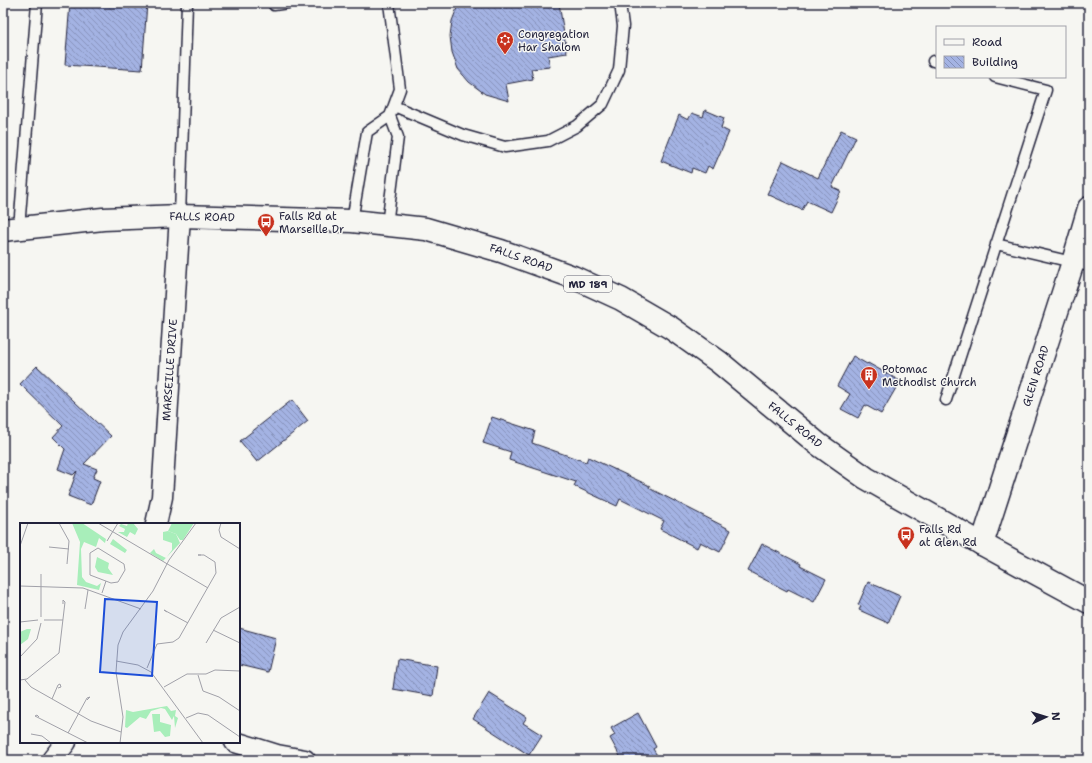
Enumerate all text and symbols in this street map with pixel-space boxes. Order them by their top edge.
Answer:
legend [936,26,1066,78]
place label: Congregation Har Shalom [518,27,590,55]
synagogue icon: Congregation Har Shalom [495,30,515,55]
text: Road [972,34,1003,50]
text: Building [972,54,1018,70]
street label: FALLS ROAD [169,209,235,225]
place label: Falls Rd at Marseille Dr [279,209,344,237]
bus stop icon: Falls Rd at Marseille Dr [256,212,276,237]
street label: FALLS ROAD [488,240,554,276]
road number: MD 189 [564,276,612,292]
street label: MARSEILLE DRIVE [159,318,181,422]
street label: GLEN ROAD [1019,344,1053,408]
place label: Potomac Methodist Church [882,362,977,390]
building icon: Potomac Methodist Church [859,365,879,390]
street label: FALLS ROAD [765,399,825,451]
place label: Falls Rd at Glen Rd [919,522,977,550]
inset map [20,523,240,743]
bus stop icon: Falls Rd at Glen Rd [896,525,916,550]
north arrow [1026,697,1066,737]
text: N [1048,711,1063,721]

